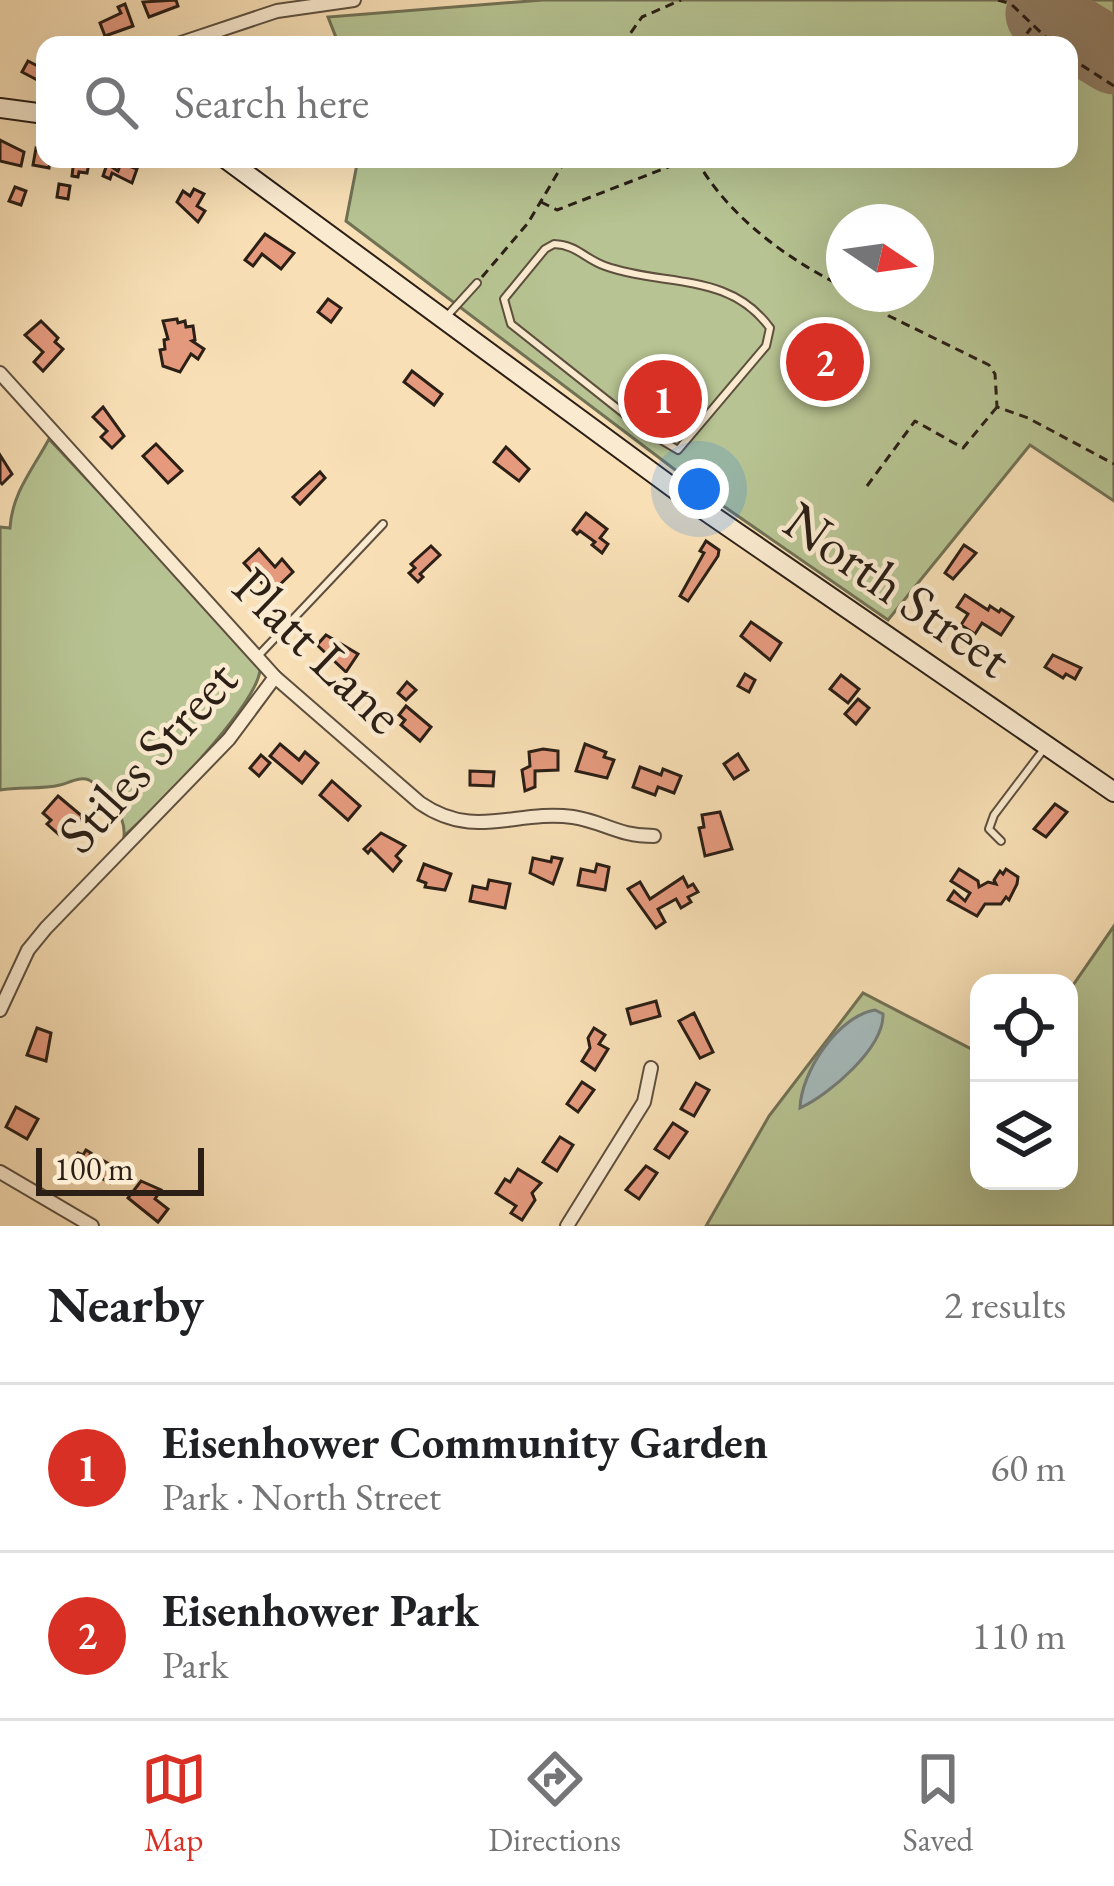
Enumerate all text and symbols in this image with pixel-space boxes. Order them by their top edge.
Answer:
search box [36,36,1078,168]
icon: search [78,69,144,135]
text: Search here [174,73,369,131]
north arrow [826,204,934,312]
pin: 2 [786,317,864,407]
pin: 1 [624,354,702,444]
your location [669,459,729,519]
street label: North Street [771,485,1025,693]
street label: Platt Lane [219,551,419,749]
street label: Stiles Street [42,645,252,867]
map controls [970,974,1078,1190]
button: locate [970,974,1078,1082]
button: layers [970,1082,1078,1190]
scale bar [36,1142,204,1195]
text: 100 m [54,1147,134,1190]
text: Nearby [48,1271,204,1337]
text: 2 results [944,1279,1066,1330]
text: Eisenhower Community Garden [162,1413,768,1471]
text: 1 [77,1442,97,1493]
text: 60 m [990,1442,1066,1493]
text: Park · North Street [162,1471,441,1522]
text: Eisenhower Park [162,1581,479,1639]
text: 2 [77,1610,97,1661]
text: 110 m [972,1610,1066,1661]
text: Park [162,1639,228,1690]
tab: Map [141,1746,207,1861]
tab: Directions [488,1746,621,1861]
tab: Saved [903,1746,973,1861]

